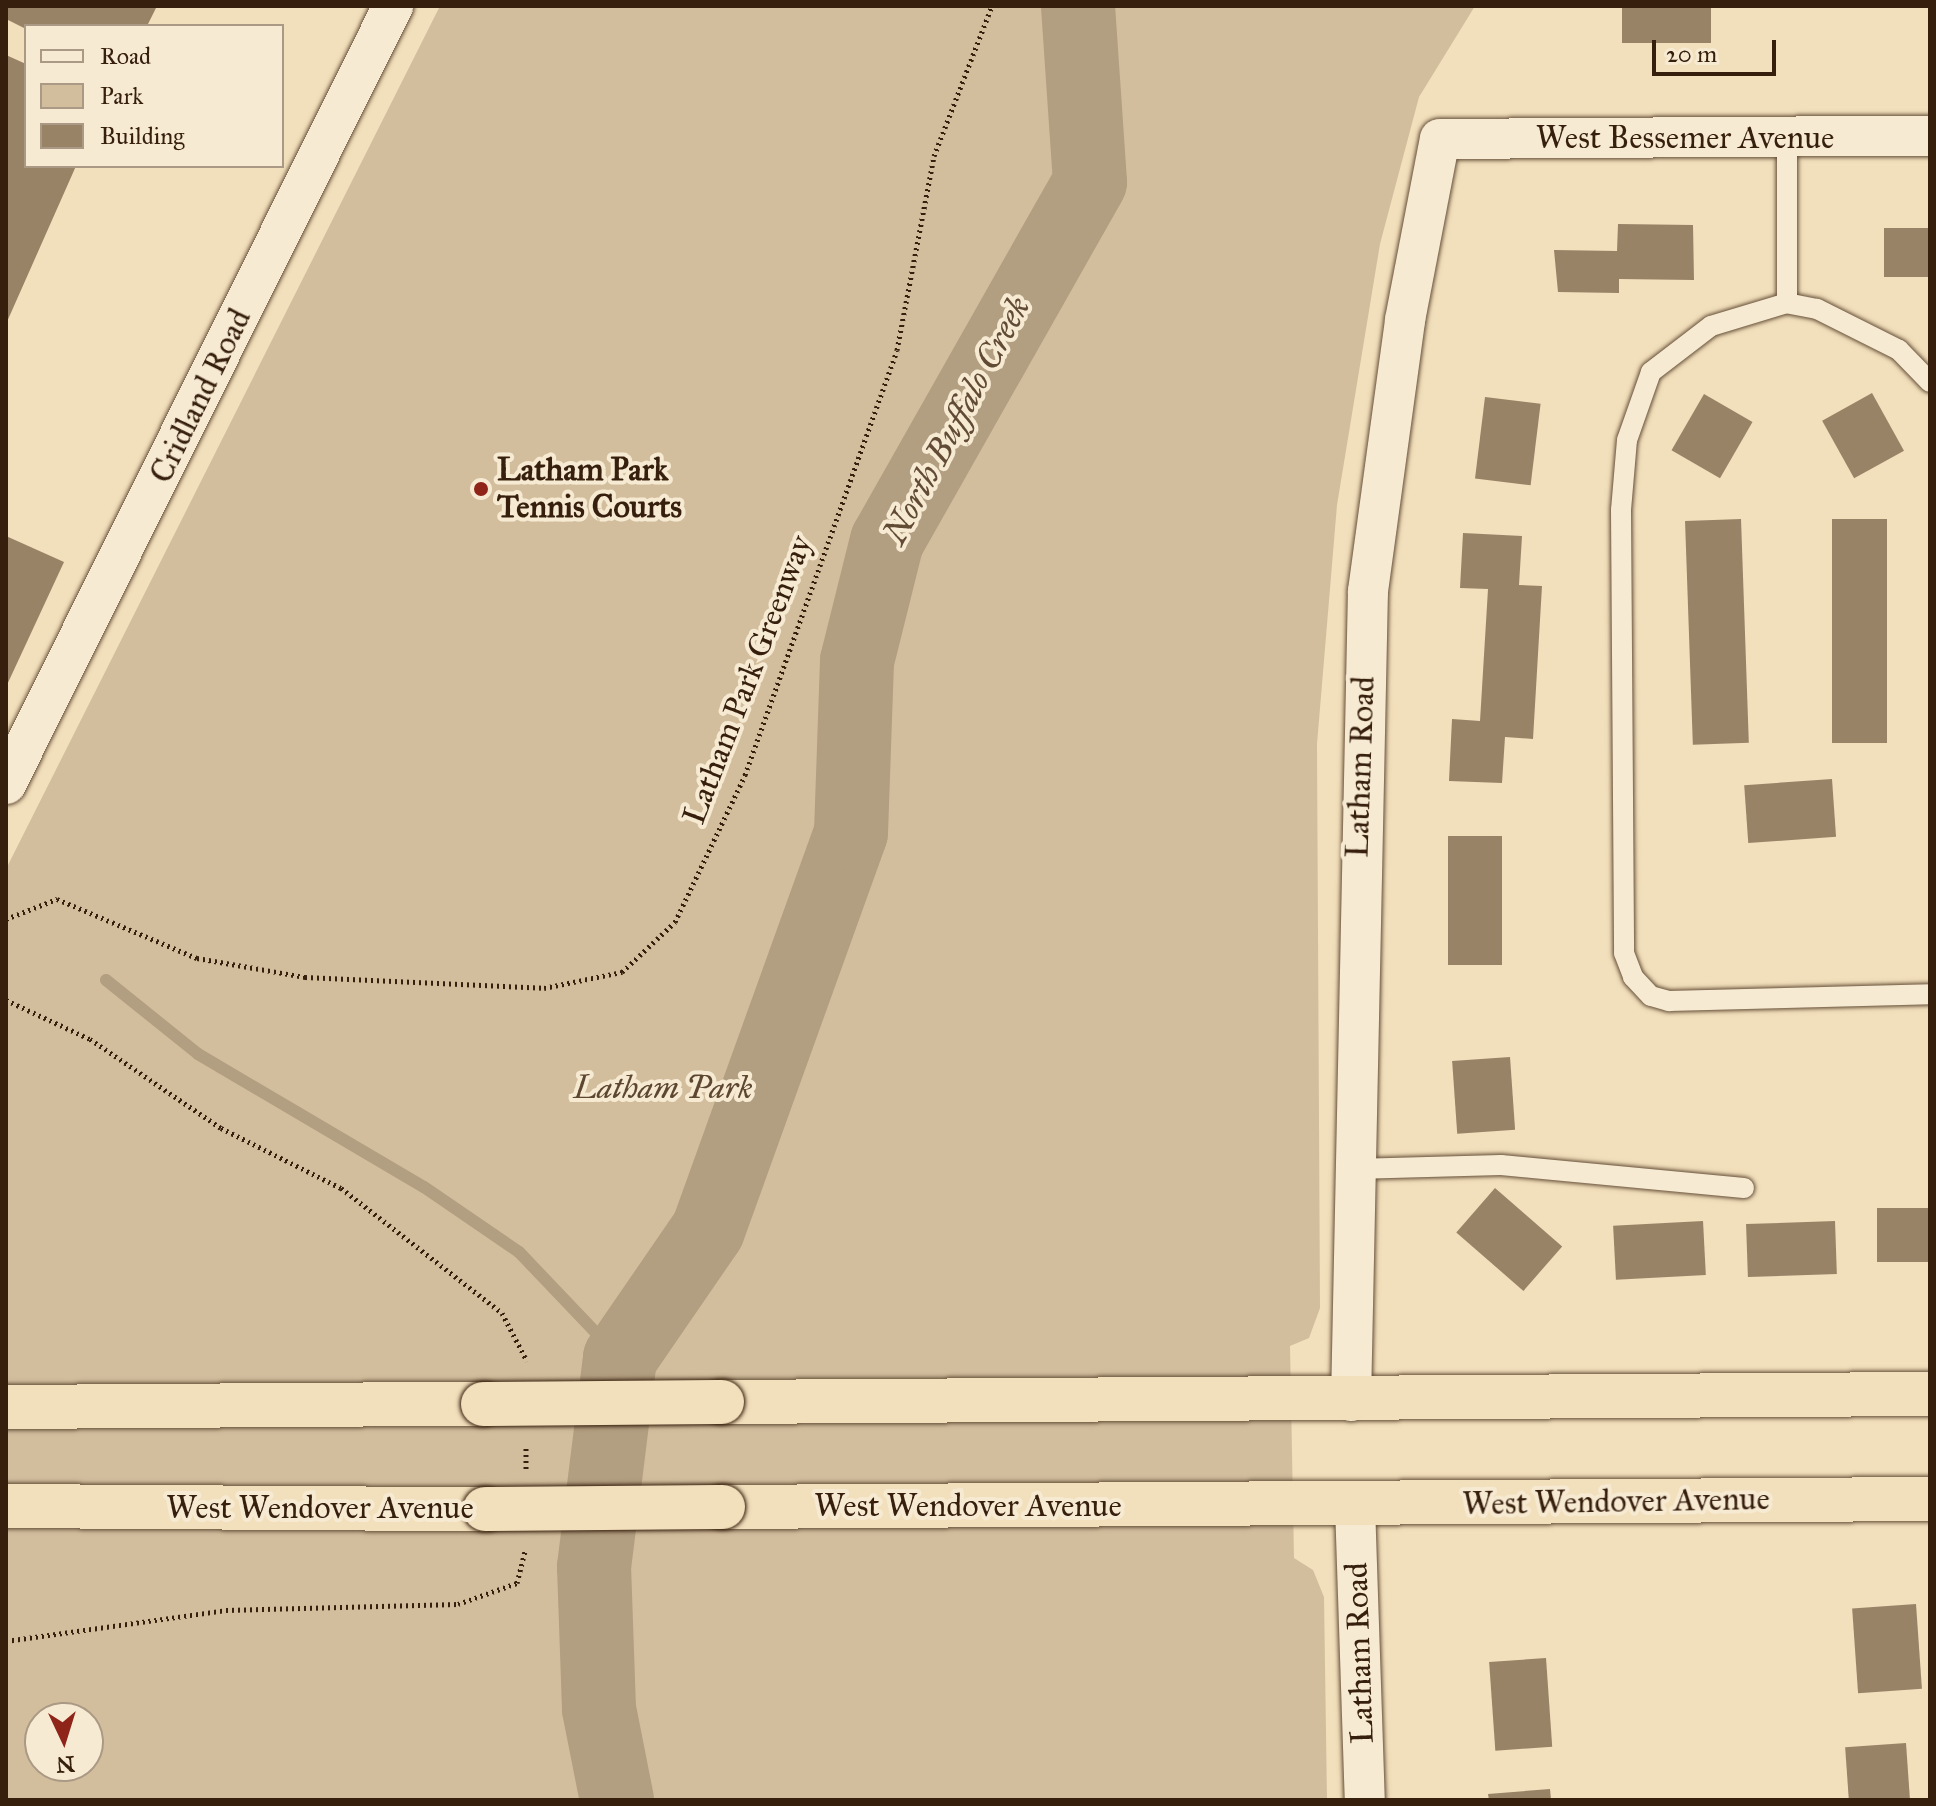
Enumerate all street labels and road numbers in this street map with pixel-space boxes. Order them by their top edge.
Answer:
street label: West Bessemer Avenue [1536,119,1834,157]
street label: Cridland Road [142,303,260,489]
street label: Latham Park Greenway [675,530,821,830]
street label: Latham Road [1339,676,1383,858]
street label: West Wendover Avenue [1462,1480,1770,1524]
street label: West Wendover Avenue [814,1487,1122,1525]
street label: West Wendover Avenue [166,1489,474,1527]
street label: Latham Road [1338,1562,1382,1744]

